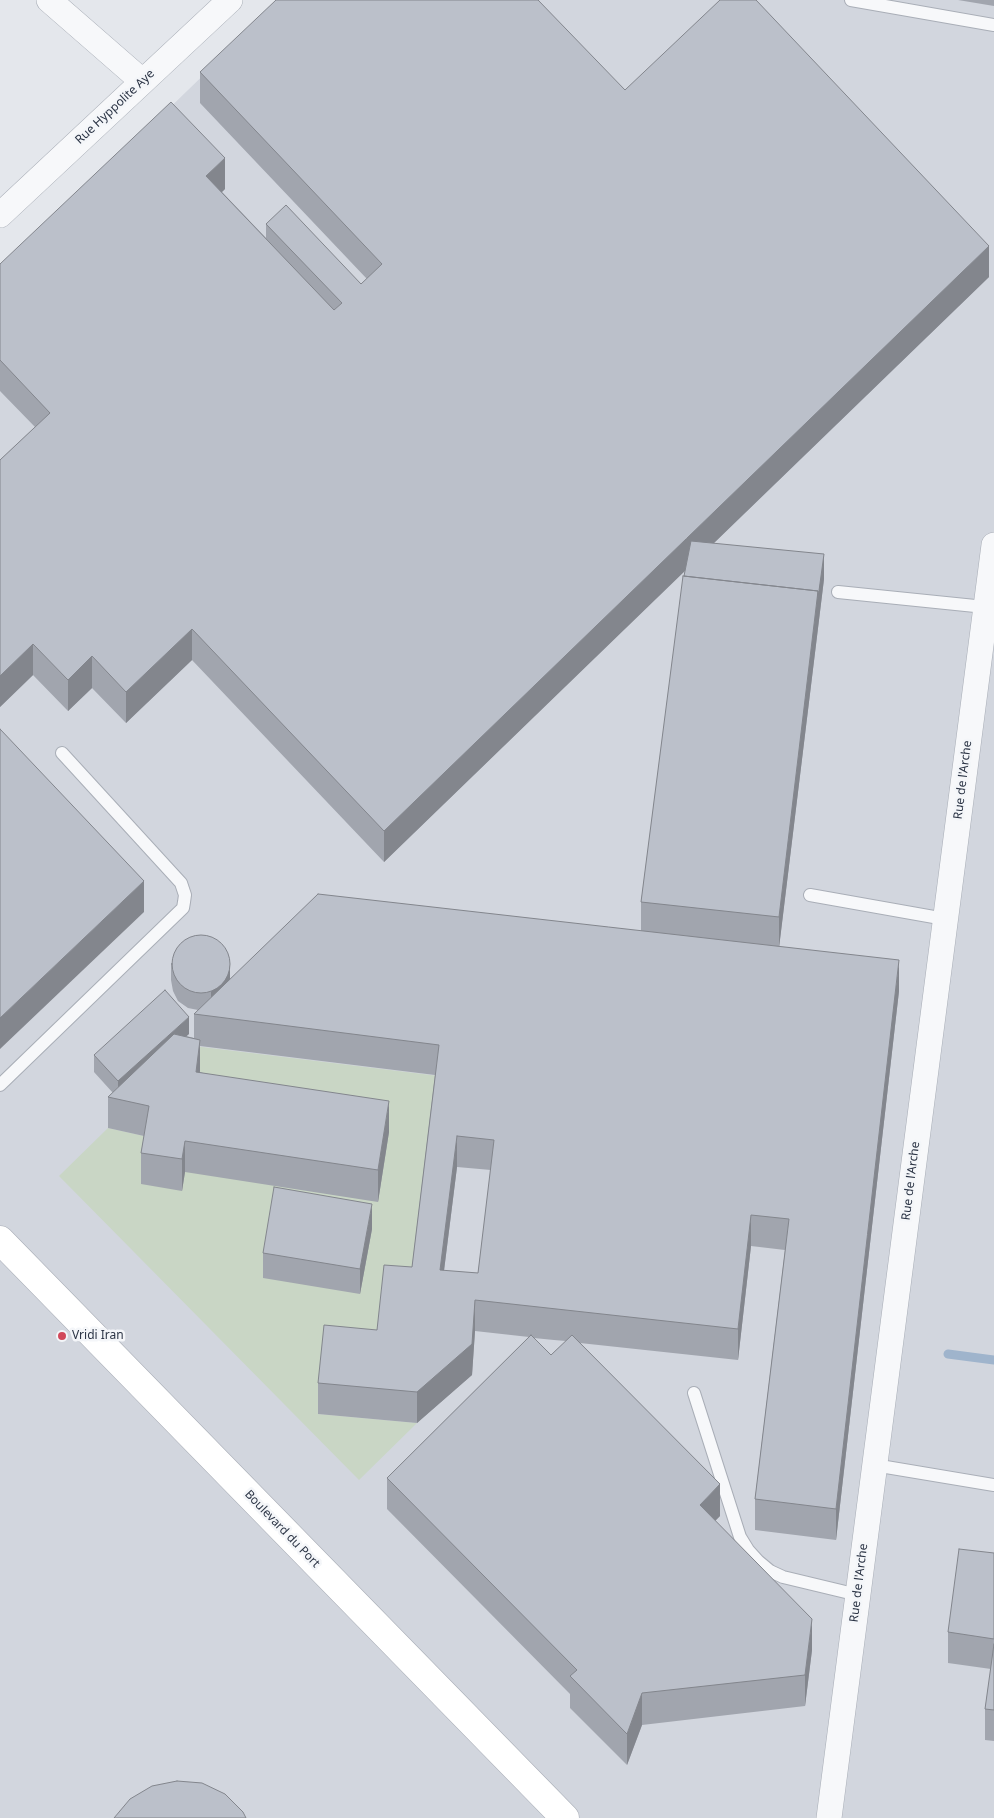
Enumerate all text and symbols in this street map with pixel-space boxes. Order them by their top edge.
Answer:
street label: Rue Hyppolite Aye [73,67,157,147]
street label: Rue de l'Arche [951,740,975,820]
street label: Rue de l'Arche [899,1141,923,1221]
place label: Vridi Iran [72,1329,124,1343]
marker: Vridi Iran [56,1330,68,1342]
street label: Boulevard du Port [241,1487,323,1571]
street label: Rue de l'Arche [847,1543,871,1623]

